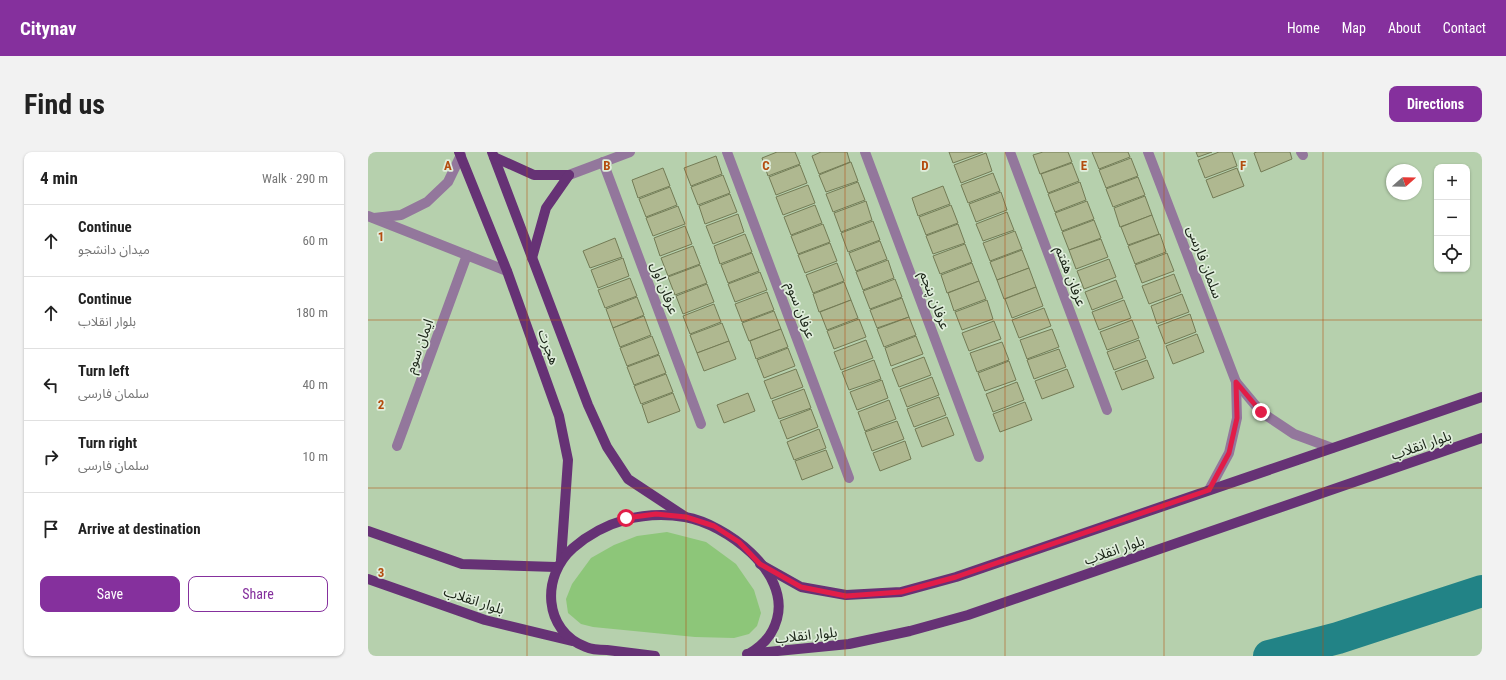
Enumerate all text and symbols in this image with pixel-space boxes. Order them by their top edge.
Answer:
text: Citynav [20,17,77,40]
text: Home [1287,20,1320,36]
text: Map [1342,20,1366,36]
text: About [1388,20,1421,36]
text: Contact [1443,20,1486,36]
button: Directions [1389,86,1482,122]
text: Find us [24,88,105,121]
text: A [444,158,452,173]
text: B [603,158,611,173]
text: C [762,158,770,173]
text: D [921,158,929,173]
text: E [1081,158,1088,173]
text: F [1240,158,1246,173]
north arrow [1386,164,1422,200]
map controls [1434,164,1470,272]
button: + [1434,164,1470,200]
text: 4 min [40,168,78,188]
text: Walk · 290 m [262,171,328,186]
button: − [1434,200,1470,236]
text: Continue [78,218,132,236]
street label: سلمان فارسی [1183,223,1226,301]
text: 1 [378,229,384,244]
icon: ahead [40,230,62,252]
text: 60 m [302,233,328,248]
button: locate [1434,236,1470,272]
text: میدان دانشجو [78,242,150,257]
street label: عرفان هفتم [1049,244,1090,310]
street label: عرفان اول [647,260,682,317]
street label: عرفان پنجم [914,269,953,332]
street label: عرفان سوم [780,279,819,342]
text: Continue [78,290,132,308]
icon: ahead [40,302,62,324]
text: 180 m [296,305,328,320]
text: بلوار انقلاب [78,314,136,329]
street label: ایمان سوم [402,317,439,376]
street label: هجرت [534,327,563,367]
text: Turn left [78,362,129,380]
icon: left [40,374,62,396]
text: 40 m [302,377,328,392]
text: سلمان فارسی [78,386,149,401]
text: 2 [378,397,385,412]
route end [1252,403,1270,421]
street label: بلوار انقلاب [1389,427,1454,464]
text: Turn right [78,434,137,452]
icon: right [40,446,62,468]
text: 10 m [302,449,328,464]
text: سلمان فارسی [78,458,149,473]
route start [617,509,635,527]
icon: arrive [40,518,62,540]
text: Arrive at destination [78,520,201,538]
street label: بلوار انقلاب [1082,532,1147,569]
text: 3 [378,565,384,580]
button: Save [40,576,180,612]
button: Share [188,576,328,612]
street label: بلوار انقلاب [441,583,506,618]
street label: بلوار انقلاب [774,624,838,647]

